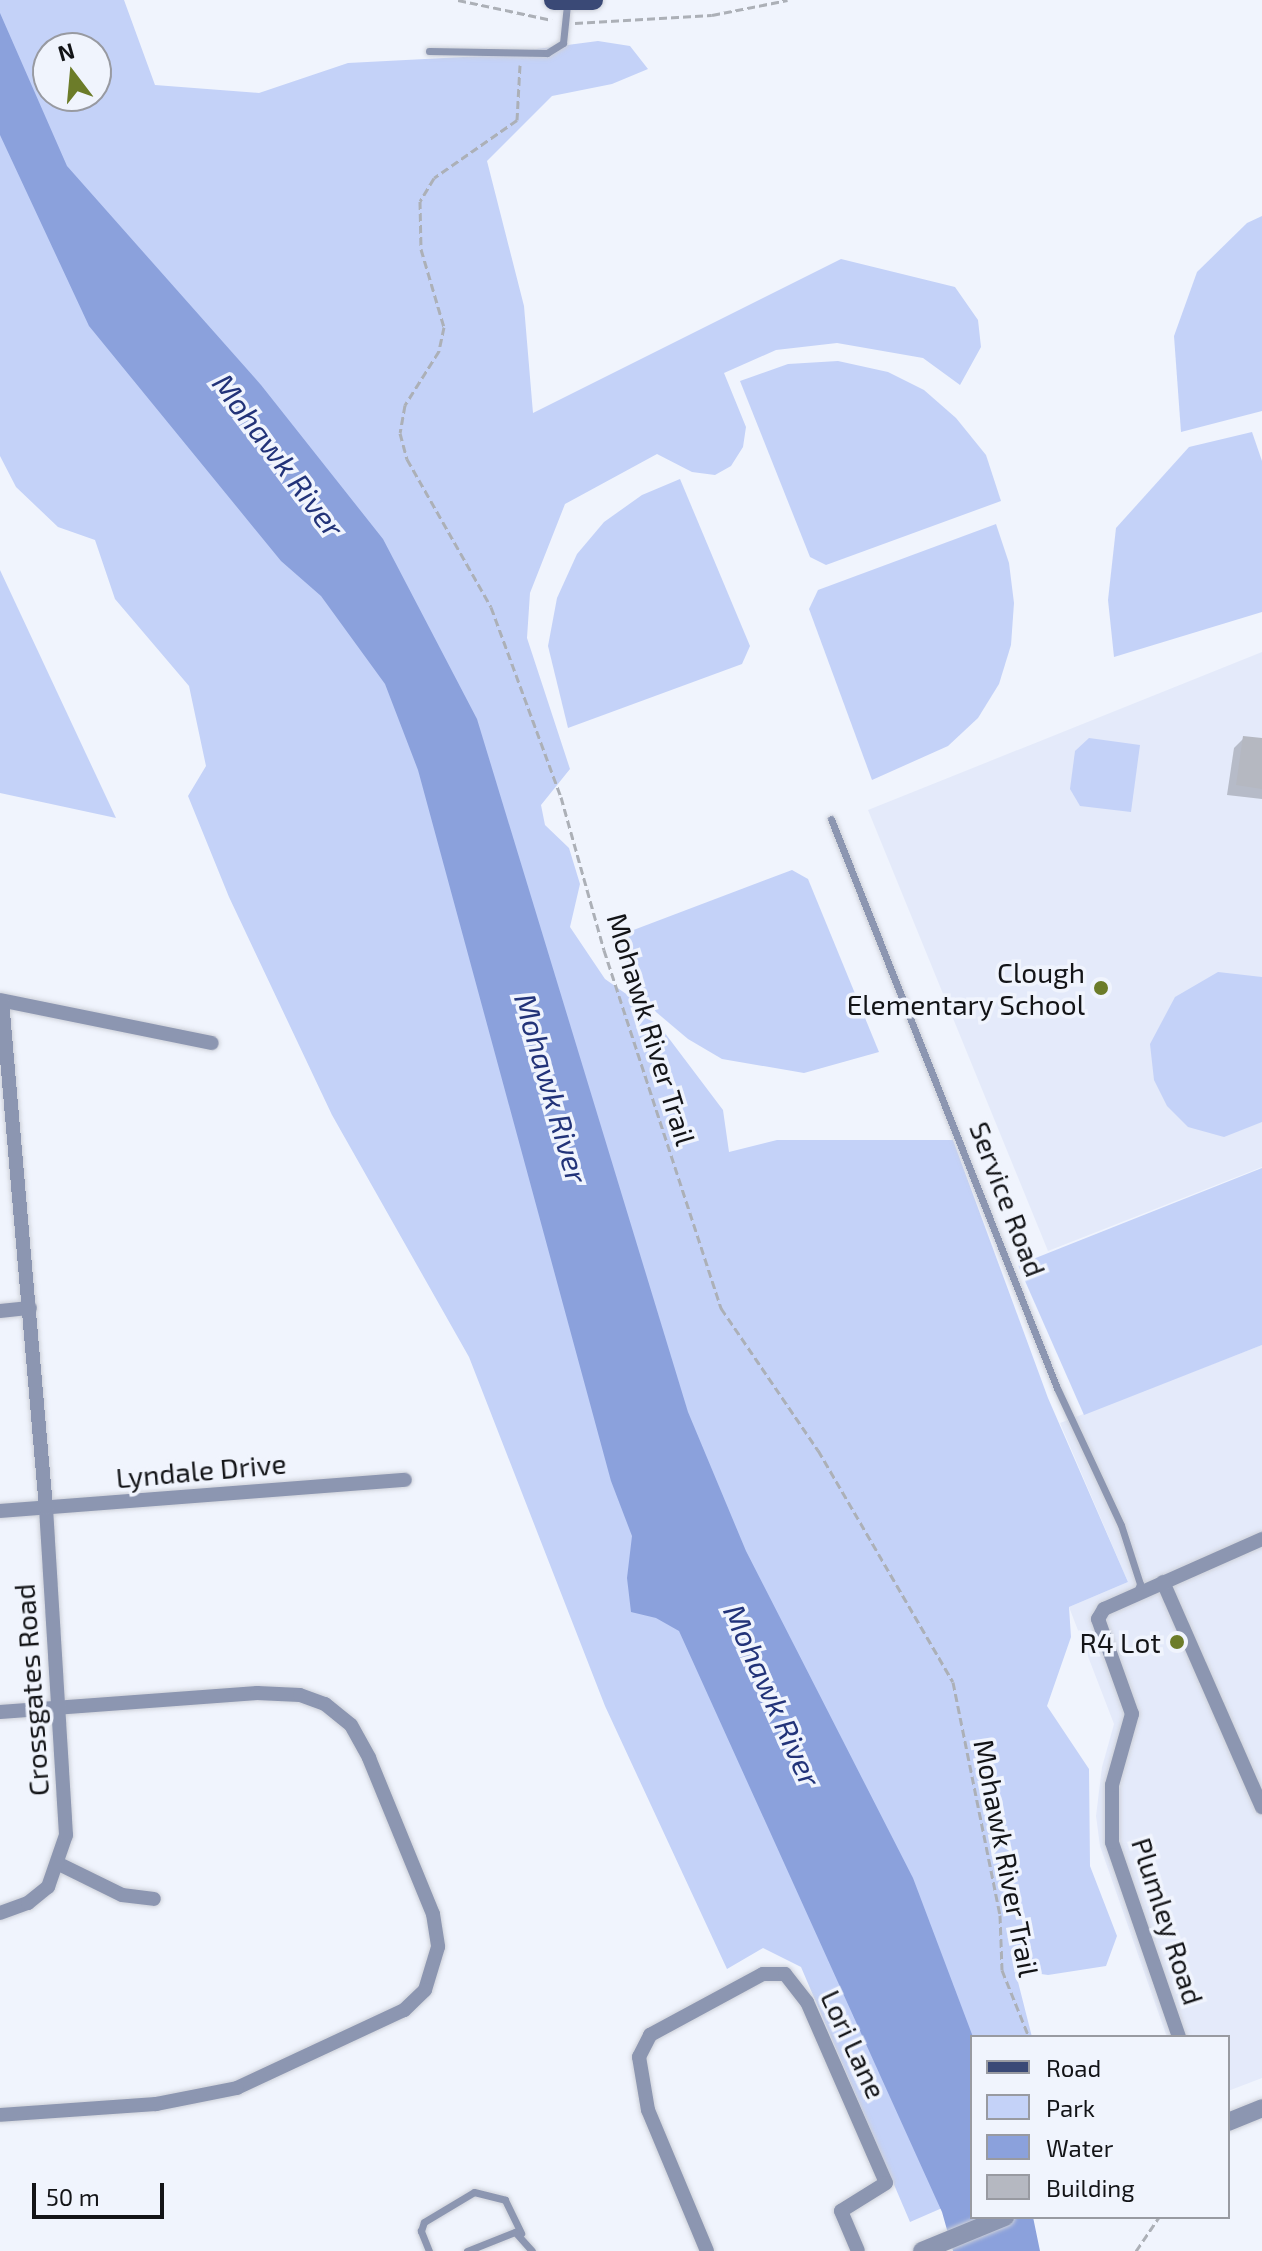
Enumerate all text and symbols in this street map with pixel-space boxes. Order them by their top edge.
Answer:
north arrow [32,32,112,112]
text: N [55,36,77,66]
water label: Mohawk River [206,366,352,544]
street label: Mohawk River Trail [600,908,704,1150]
place label: Clough Elementary School [846,955,1085,1021]
marker: Clough Elementary School [1092,979,1110,997]
water label: Mohawk River [508,989,596,1187]
street label: Service Road [963,1117,1053,1281]
street label: Lyndale Drive [114,1446,288,1494]
street label: Crossgates Road [7,1583,55,1797]
water label: Mohawk River [717,1598,829,1792]
place label: R4 Lot [1079,1625,1161,1659]
marker: R4 Lot [1168,1633,1186,1651]
street label: Mohawk River Trail [967,1736,1047,1980]
street label: Plumley Road [1125,1833,1211,2009]
street label: Lori Lane [814,1984,894,2104]
legend [970,2035,1230,2219]
text: Road [1046,2053,1101,2082]
text: Park [1046,2093,1095,2122]
text: Water [1046,2133,1113,2162]
scale bar [36,2167,168,2217]
text: Building [1046,2173,1135,2202]
text: 50 m [46,2182,100,2211]

